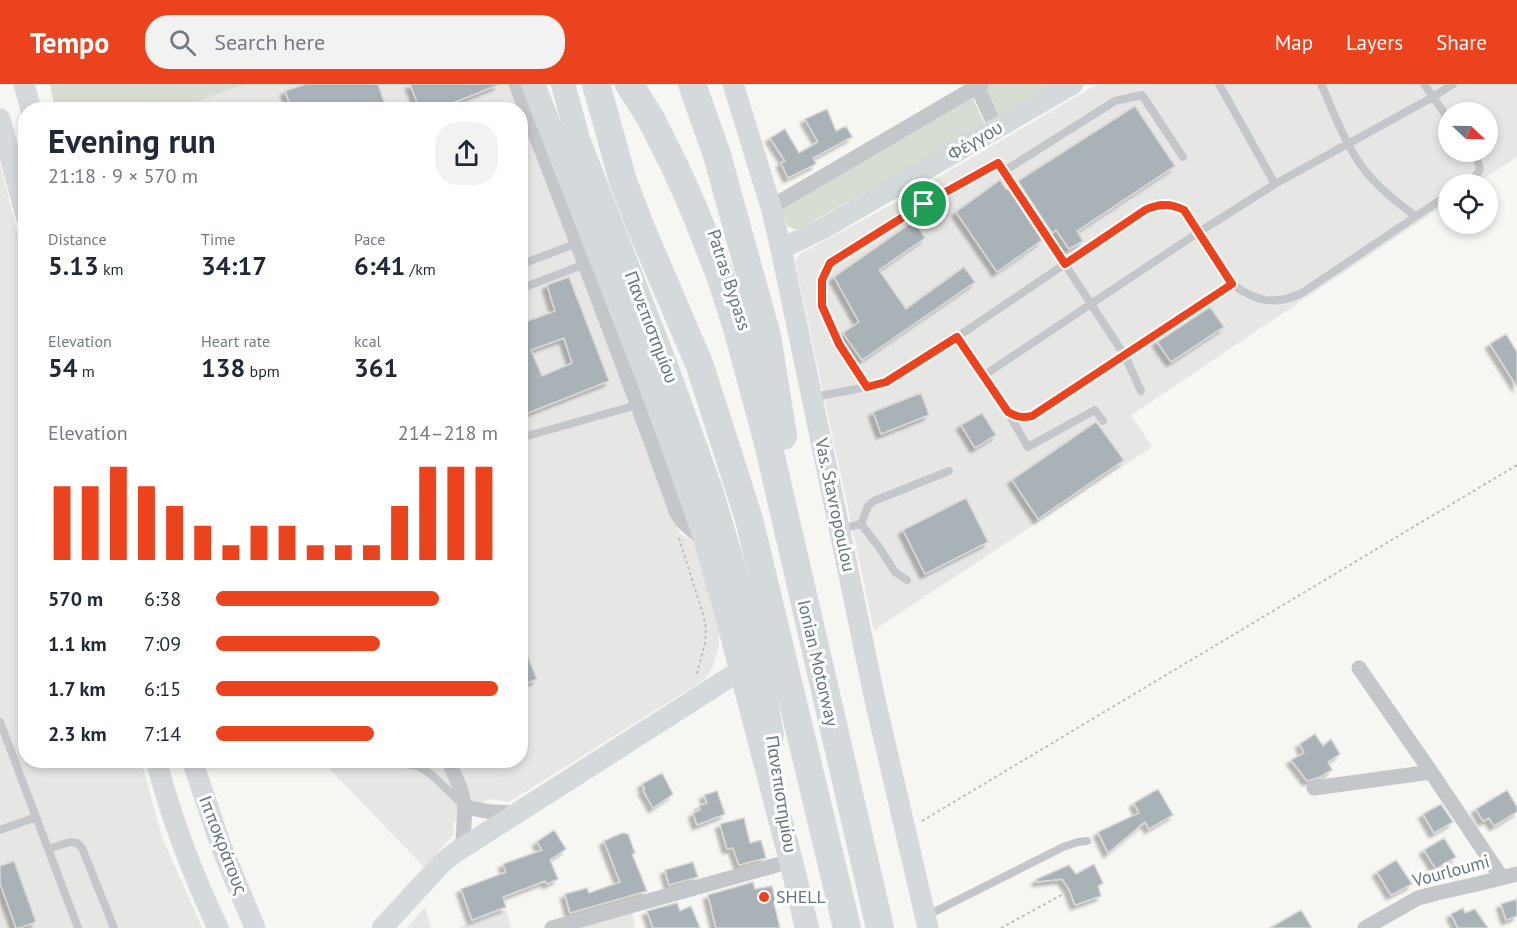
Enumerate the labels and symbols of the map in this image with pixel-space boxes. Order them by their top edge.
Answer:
north arrow [1438,102,1498,162]
street label: Φέγγου [943,116,1007,166]
pin [898,178,949,229]
street label: Patras Bypass [702,227,757,333]
street label: Πανεπιστημίου [620,267,683,386]
street label: Vas. Stavropoulou [810,435,861,574]
street label: Ionian Motorway [793,597,844,729]
street label: Πανεπιστημίου [761,734,802,854]
street label: Ιπποκράτους [194,792,253,898]
street label: Vourloumi [1409,849,1492,892]
place label: SHELL [776,885,826,908]
marker: SHELL [757,890,771,904]

